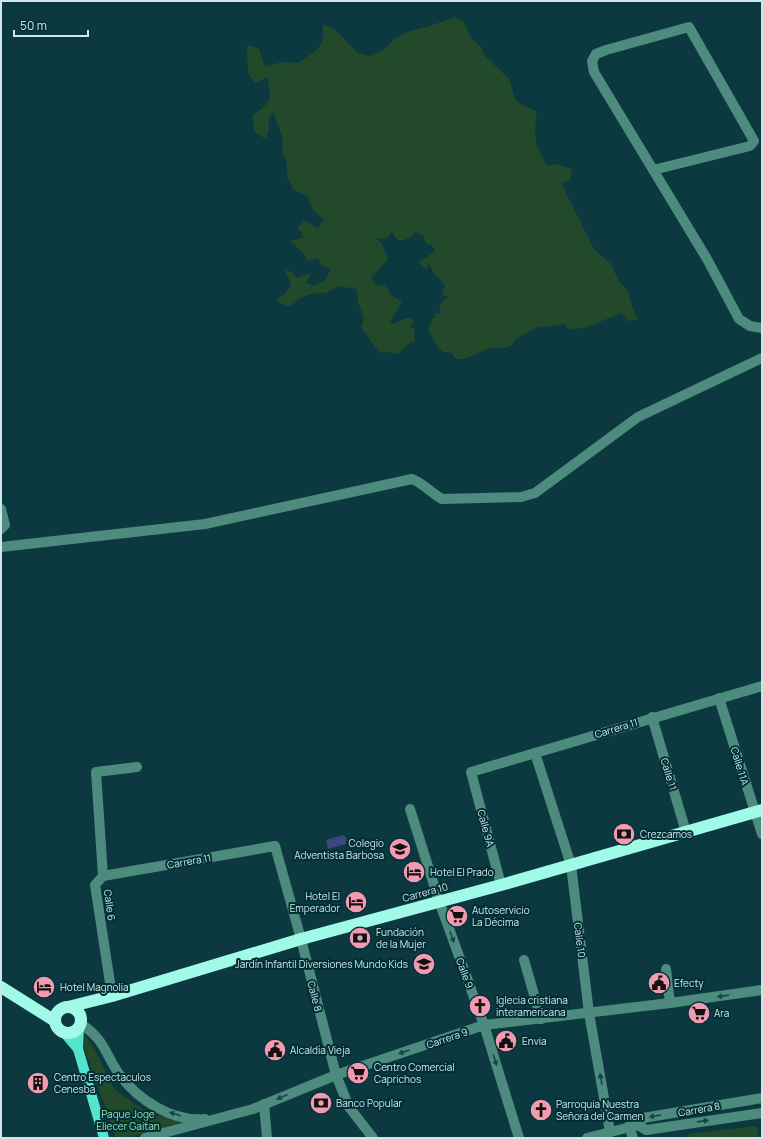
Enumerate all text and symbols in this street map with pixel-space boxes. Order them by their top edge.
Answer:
scale bar [14,12,88,38]
text: 50 m [20,17,47,34]
street label: Carrera 11 [593,715,639,741]
street label: Calle 11A [728,745,753,787]
street label: Calle 11 [658,756,680,792]
street label: Calle 9A [474,808,498,849]
bank icon: Crezcamos [611,821,637,847]
place label: Crezcamos [640,827,692,841]
place label: Colegio Adventista Barbosa [294,836,384,862]
school or university icon: Colegio Adventista Barbosa [387,836,413,862]
street label: Carrera 11 [166,850,212,872]
hotel icon: Hotel El Prado [401,859,427,885]
place label: Hotel El Prado [430,865,494,879]
street label: Carrera 10 [401,879,449,905]
street label: Calle 6 [101,888,119,922]
place label: Hotel El Emperador [290,889,340,915]
hotel icon: Hotel El Emperador [343,889,369,915]
supermarket icon: Autoservicio La Décima [444,903,470,929]
place label: Autoservicio La Décima [472,903,530,929]
street label: Calle 10 [571,922,589,958]
bank icon: Fundación de la Mujer [347,925,373,951]
place label: Fundación de la Mujer [376,925,426,951]
one-way arrow [449,932,455,944]
school or university icon: Jardín Infantil Diversiones Mundo Kids [411,951,437,977]
street label: Calle 9 [453,956,477,990]
place label: Jardín Infantil Diversiones Mundo Kids [235,957,408,971]
public building icon: Efecty [646,970,672,996]
hotel icon: Hotel Magnolia [31,974,57,1000]
place label: Efecty [674,976,704,990]
street label: Calle 8 [304,979,326,1013]
place label: Hotel Magnolia [60,980,129,994]
church icon: Iglecia cristiana interamericana [467,993,493,1019]
place label: Iglecia cristiana interamericana [496,993,568,1019]
one-way arrow [717,993,729,999]
supermarket icon: Ara [686,1000,712,1026]
place label: Ara [714,1006,729,1020]
street label: Carrera 9 [424,1024,470,1052]
public building icon: Envia [493,1028,519,1054]
place label: Envia [522,1034,547,1048]
public building icon: Alcaldía Vieja [262,1037,288,1063]
place label: Alcaldía Vieja [290,1043,350,1057]
one-way arrow [397,1050,409,1056]
one-way arrow [492,1054,498,1066]
supermarket icon: Centro Comercial Caprichos [345,1060,371,1086]
place label: Centro Comercial Caprichos [374,1060,455,1086]
building icon: Centro Espectaculos Cenesba [25,1070,51,1096]
place label: Centro Espectaculos Cenesba [54,1070,151,1096]
one-way arrow [598,1073,604,1086]
bank icon: Banco Popular [308,1090,334,1116]
one-way arrow [275,1095,287,1101]
place label: Banco Popular [336,1096,403,1110]
church icon: Parroquia Nuestra Señora del Carmen [528,1097,554,1123]
place label: Parroquia Nuestra Señora del Carmen [556,1097,643,1123]
street label: Carrera 8 [677,1098,721,1120]
park label: Paque Joge Eliecer Gaitan [96,1107,160,1133]
one-way arrow [168,1111,180,1117]
one-way arrow [648,1114,661,1120]
one-way arrow [697,1118,709,1124]

